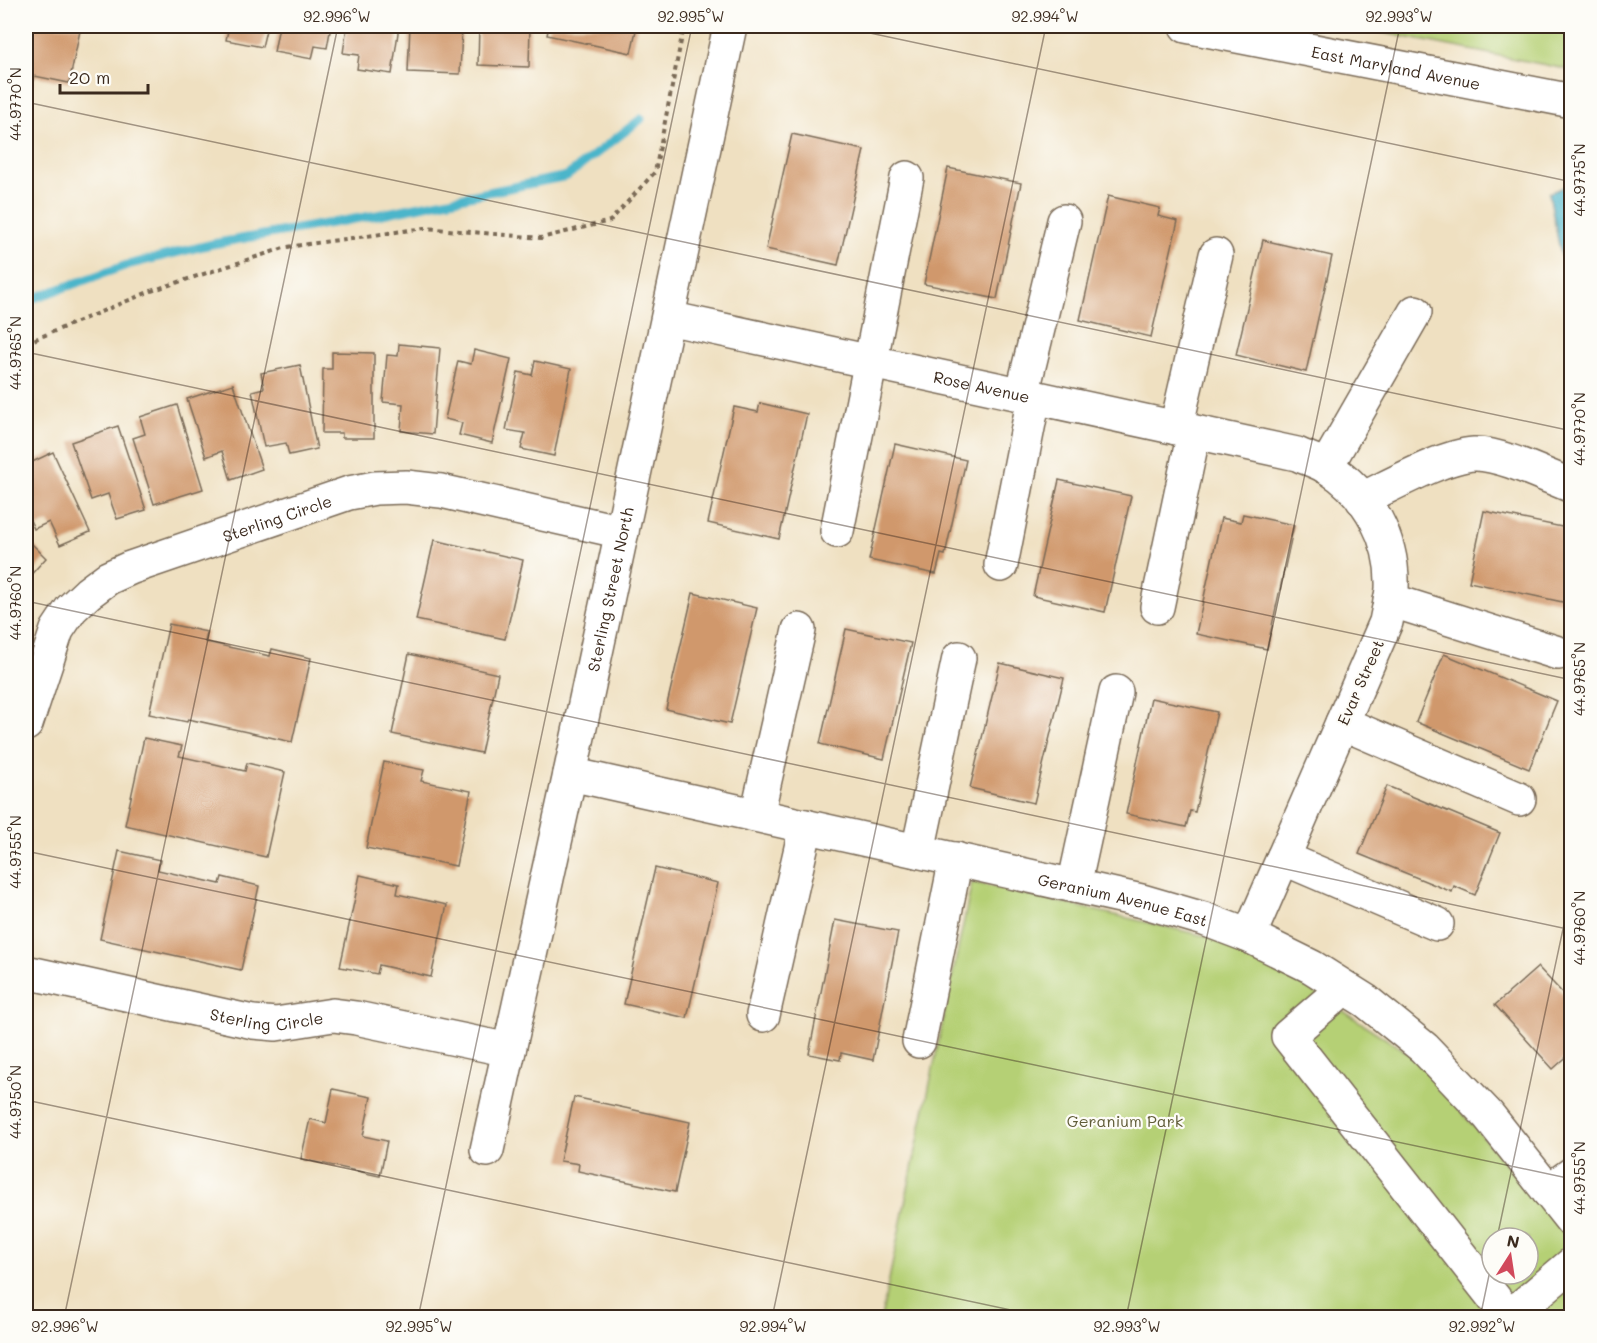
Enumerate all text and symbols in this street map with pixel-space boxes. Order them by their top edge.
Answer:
text: 92.996°W [303,6,371,26]
text: 92.995°W [657,6,725,26]
text: 92.994°W [1011,6,1079,26]
text: 92.993°W [1365,6,1433,26]
street label: East Maryland Avenue [1310,40,1482,94]
scale bar [60,57,148,95]
text: 20 m [69,65,110,89]
text: 44.9770°N [5,67,25,141]
text: 44.9775°N [1569,143,1589,217]
text: 44.9765°N [5,316,25,390]
street label: Rose Avenue [932,365,1032,406]
text: 44.9770°N [1569,392,1589,466]
street label: Sterling Circle [220,489,334,546]
street label: Sterling Street North [582,505,637,673]
text: 44.9760°N [5,566,25,640]
street label: Evar Street [1332,636,1388,728]
text: 44.9765°N [1569,642,1589,716]
text: 44.9755°N [5,815,25,889]
street label: Geranium Avenue East [1036,868,1211,930]
text: 44.9760°N [1569,891,1589,965]
street label: Sterling Circle [208,1002,325,1034]
text: 44.9750°N [5,1065,25,1139]
park label: Geranium Park [1067,1110,1183,1131]
text: 44.9755°N [1569,1141,1589,1215]
north arrow [1480,1226,1540,1286]
text: N [1505,1229,1521,1252]
text: 92.996°W [31,1316,99,1336]
text: 92.995°W [385,1316,453,1336]
text: 92.994°W [739,1316,807,1336]
text: 92.993°W [1093,1316,1161,1336]
text: 92.992°W [1449,1316,1515,1336]

